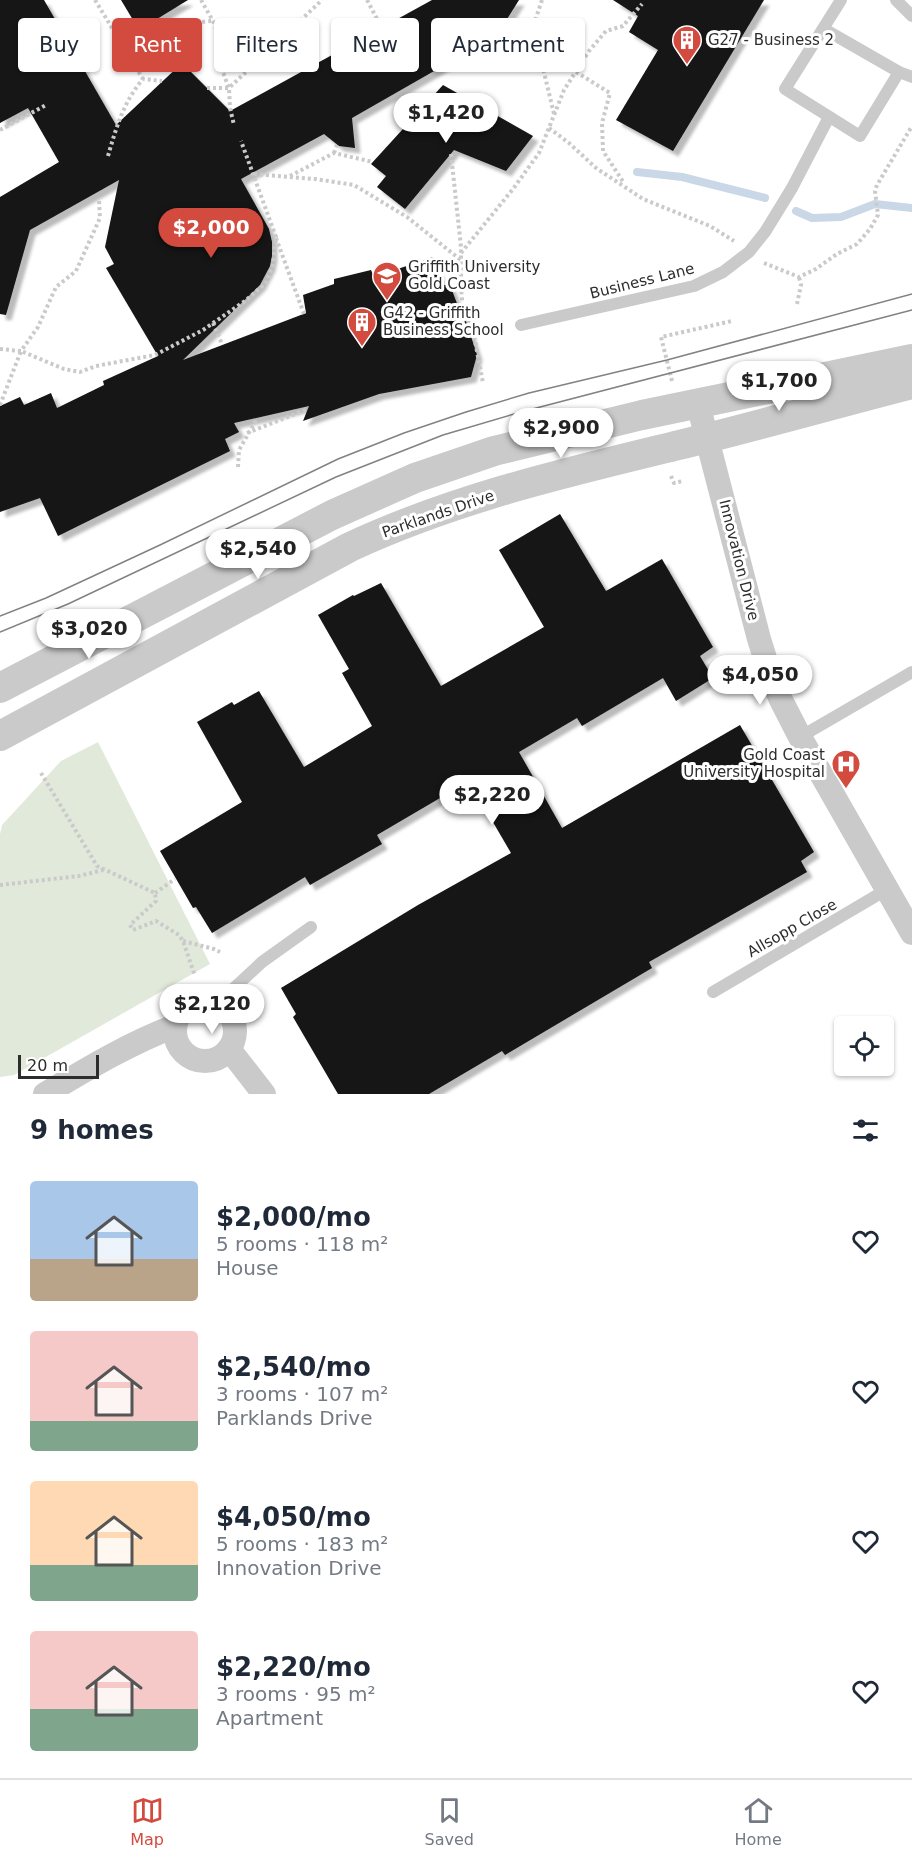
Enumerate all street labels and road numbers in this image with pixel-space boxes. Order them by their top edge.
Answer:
street label: Business Lane [588,259,696,303]
street label: Parklands Drive [380,486,496,542]
street label: Innovation Drive [715,498,763,622]
street label: Allsopp Close [744,895,840,961]

